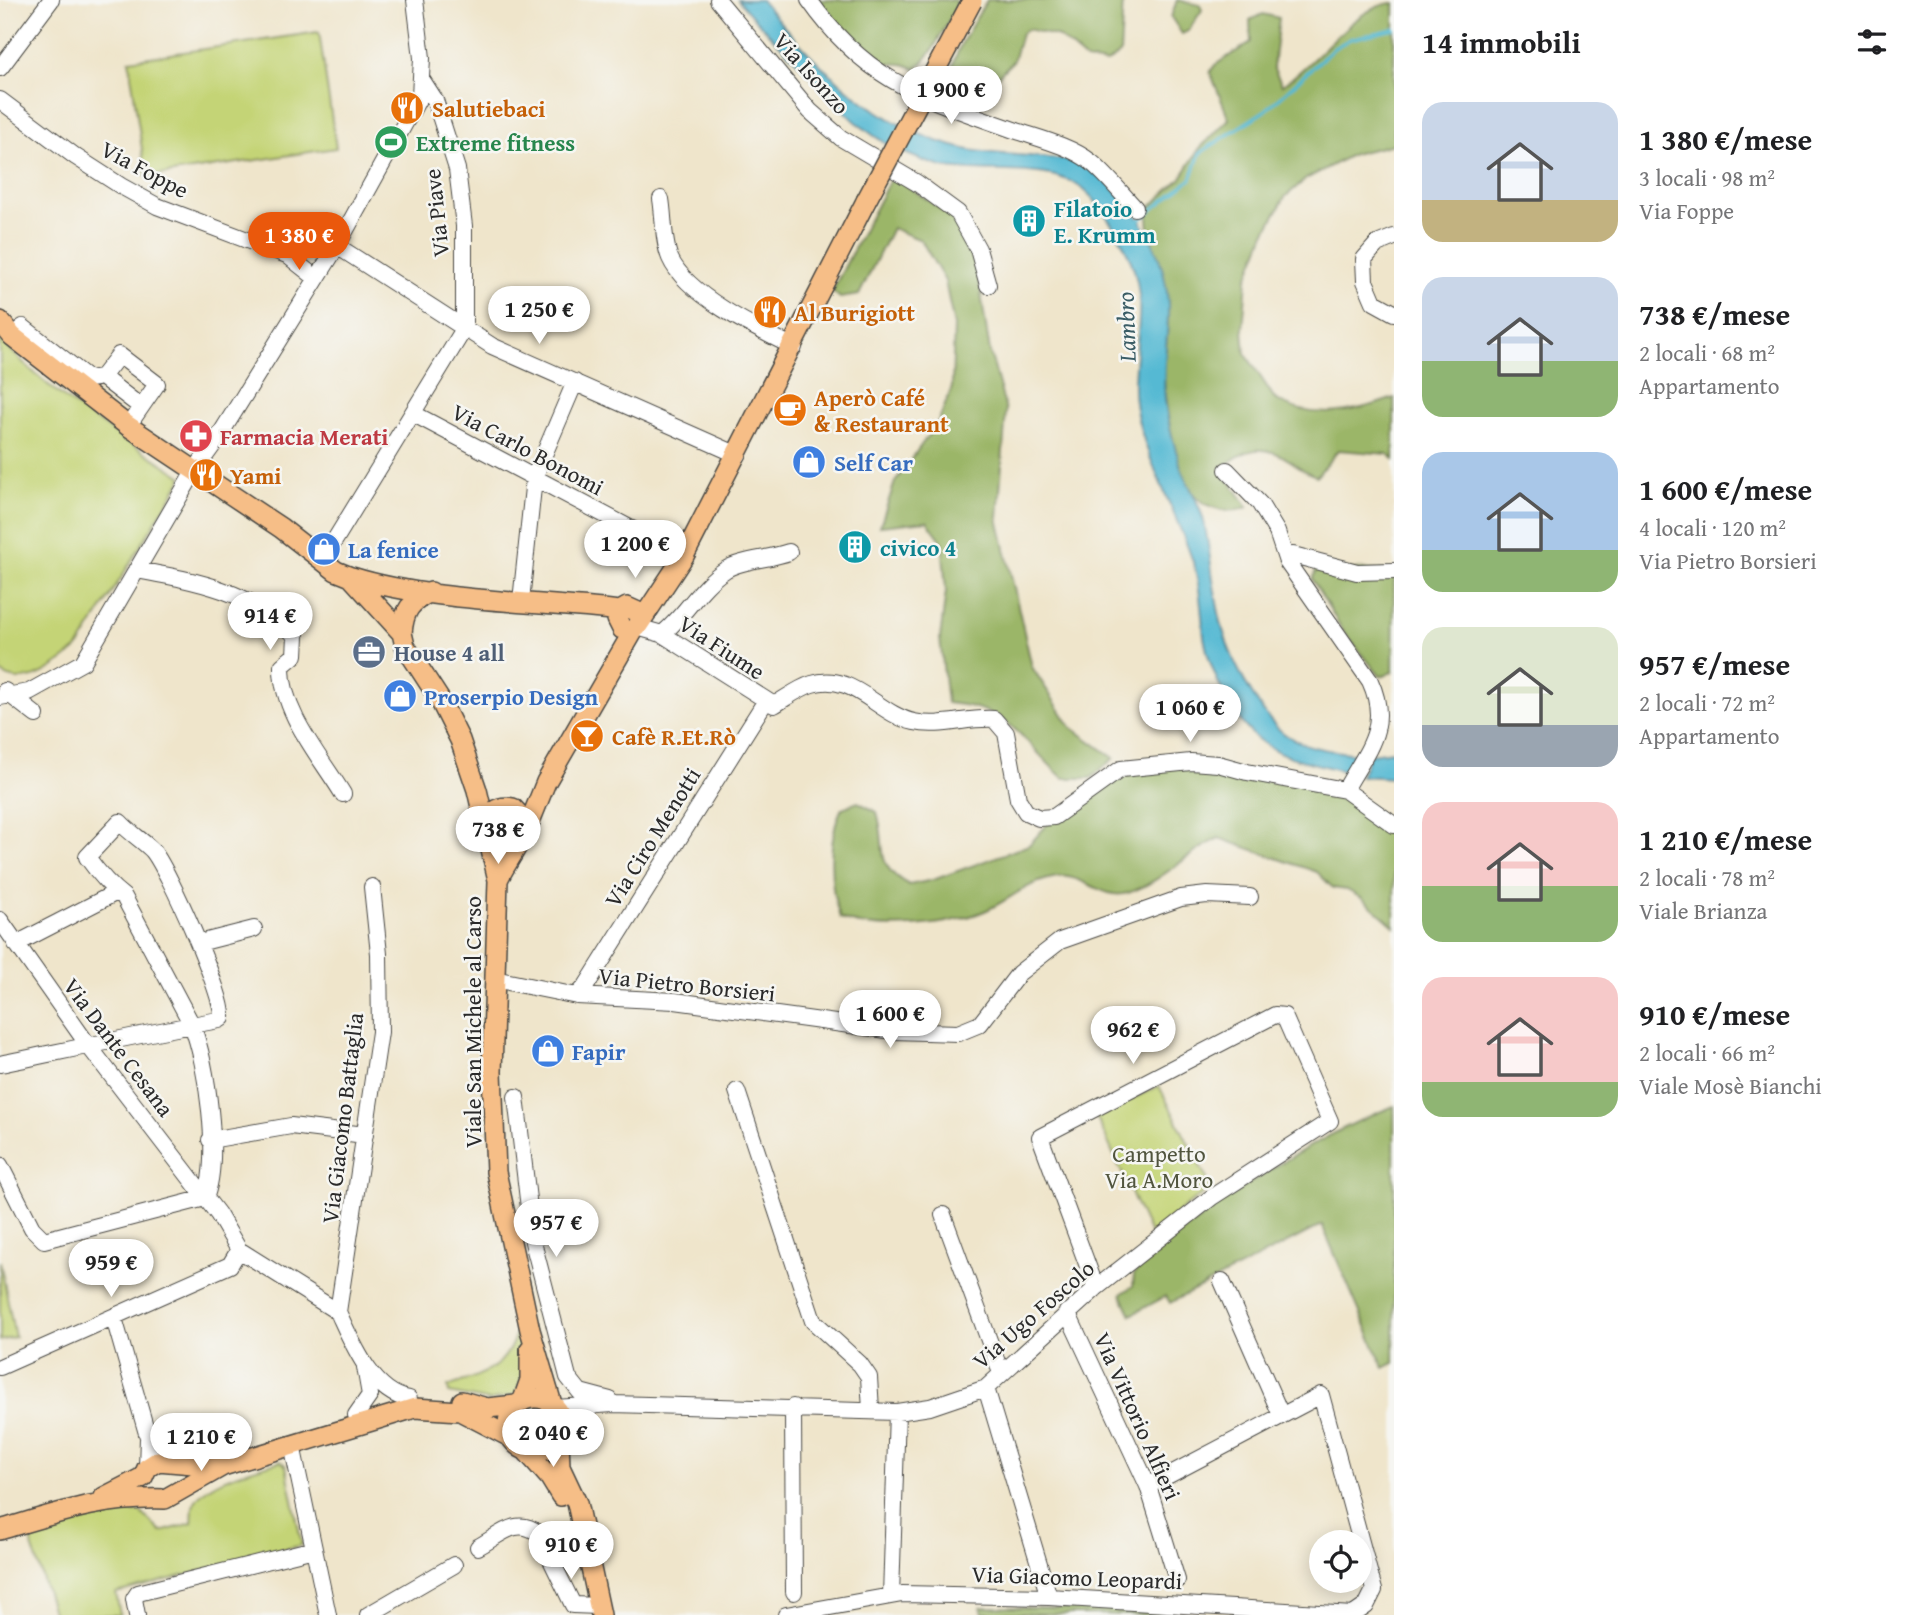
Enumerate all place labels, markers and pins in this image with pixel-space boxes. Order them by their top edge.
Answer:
pin: 1 900 € [886,66,1016,126]
restaurant icon: Salutiebaci [388,89,426,127]
place label: Salutiebaci [432,92,545,125]
sports icon: Extreme fitness [372,123,410,161]
place label: Extreme fitness [416,126,575,159]
place label: Filatoio E. Krumm [1054,192,1156,251]
building icon: Filatoio E. Krumm [1010,202,1048,240]
pin: 1 380 € [234,212,364,272]
pin: 1 250 € [474,286,604,346]
restaurant icon: Al Burigiott [751,293,789,331]
place label: Al Burigiott [794,296,915,329]
place label: Aperò Café & Restaurant [814,381,949,440]
cafe icon: Aperò Café & Restaurant [771,391,809,429]
pharmacy icon: Farmacia Merati [177,417,215,455]
place label: Farmacia Merati [220,420,389,453]
shop icon: Self Car [790,443,828,481]
place label: Self Car [834,446,913,479]
restaurant icon: Yami [187,456,225,494]
place label: Yami [230,459,282,492]
pin: 1 200 € [570,520,700,580]
building icon: civico 4 [836,528,874,566]
shop icon: La fenice [305,530,343,568]
place label: civico 4 [880,531,957,564]
place label: La fenice [348,533,439,566]
pin: 914 € [221,592,319,652]
office icon: House 4 all [350,633,388,671]
place label: House 4 all [394,636,505,669]
shop icon: Proserpio Design [381,677,419,715]
place label: Proserpio Design [424,680,599,713]
pin: 1 060 € [1125,684,1255,744]
bar icon: Cafè R.Et.Rò [568,717,606,755]
place label: Cafè R.Et.Rò [612,720,736,753]
pin: 738 € [449,806,547,866]
pin: 1 600 € [825,990,955,1050]
pin: 962 € [1084,1006,1182,1066]
shop icon: Fapir [529,1032,567,1070]
place label: Fapir [572,1035,626,1068]
pin: 957 € [507,1200,605,1259]
pin: 959 € [62,1240,160,1299]
pin: 2 040 € [488,1410,618,1469]
pin: 1 210 € [136,1414,266,1473]
pin: 910 € [522,1522,620,1581]

